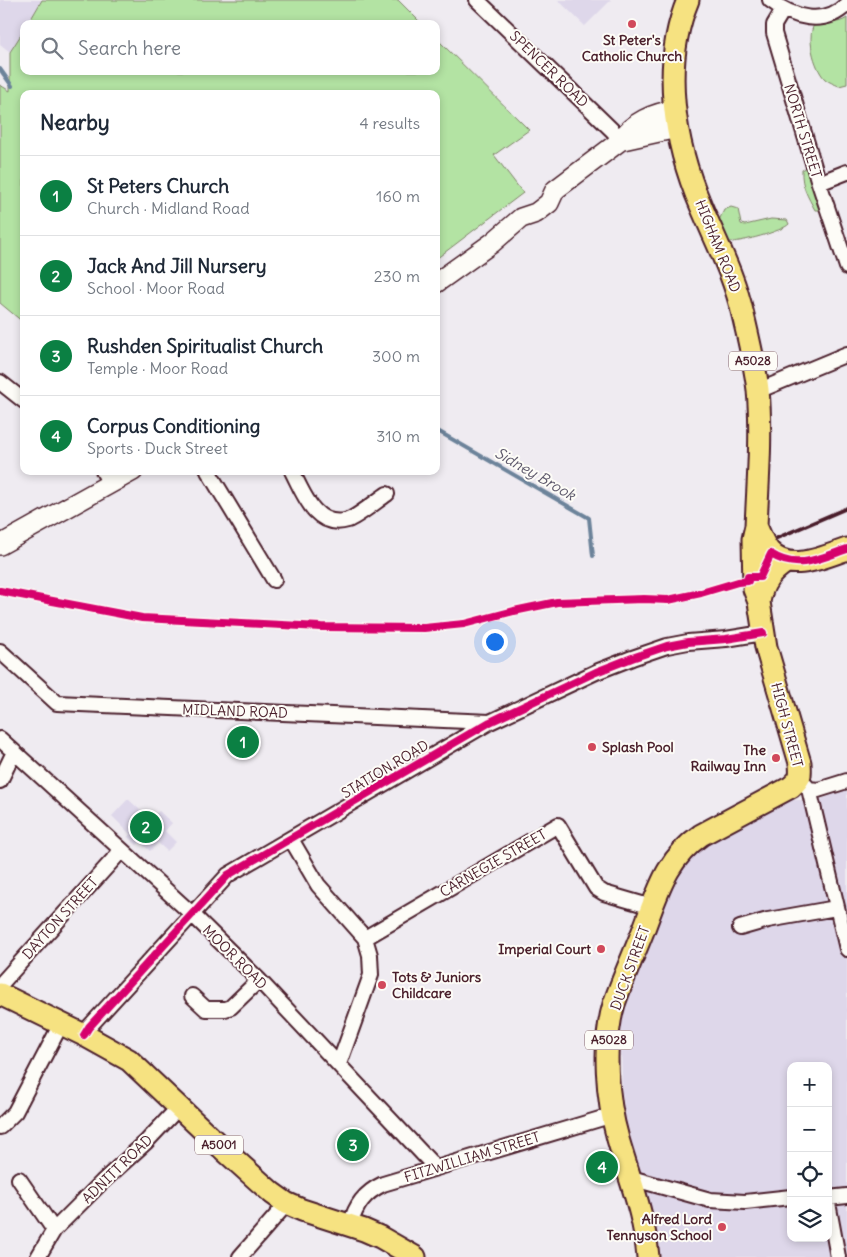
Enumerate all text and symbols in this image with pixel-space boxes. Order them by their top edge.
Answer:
marker: St Peter's Catholic Church [626,18,638,30]
search box [20,20,440,75]
street label: SPENCER ROAD [506,27,592,111]
place label: St Peter's Catholic Church [582,31,682,65]
icon: search [38,34,66,62]
text: Search here [78,36,181,60]
street label: NORTH STREET [780,82,826,180]
text: Nearby [40,109,110,136]
text: 4 results [359,113,420,133]
text: St Peters Church [87,174,229,198]
text: 1 [53,186,59,206]
text: 160 m [376,186,420,206]
street label: HIGHAM ROAD [691,197,745,295]
text: Church · Midland Road [87,198,250,218]
text: Jack And Jill Nursery [87,254,267,278]
text: 2 [52,266,60,286]
text: 230 m [374,266,420,286]
text: School · Moor Road [87,278,225,298]
text: Rushden Spiritualist Church [87,334,323,358]
text: 3 [51,346,61,366]
text: 300 m [372,346,420,366]
road number: A5028 [729,352,777,371]
text: Temple · Moor Road [87,358,228,378]
text: Corpus Conditioning [87,414,260,438]
text: 4 [51,426,61,446]
text: 310 m [376,426,420,446]
text: Sports · Duck Street [87,438,228,458]
water label: Sidney Brook [492,443,580,505]
your location [482,629,508,655]
street label: HIGH STREET [767,681,807,769]
street label: MIDLAND ROAD [182,700,288,722]
pin: 1 [227,723,259,761]
street label: STATION ROAD [338,736,432,802]
place label: Splash Pool [602,738,674,756]
marker: Splash Pool [586,741,598,753]
place label: The Railway Inn [690,741,766,775]
marker: The Railway Inn [770,752,782,764]
pin: 2 [130,808,162,846]
street label: CARNEGIE STREET [436,825,550,901]
street label: DAYTON STREET [18,873,102,963]
street label: MOOR ROAD [199,921,271,993]
street label: DUCK STREET [606,923,654,1013]
place label: Imperial Court [498,940,591,958]
marker: Imperial Court [595,943,607,955]
place label: Tots & Juniors Childcare [392,968,482,1002]
marker: Tots & Juniors Childcare [376,979,388,991]
road number: A5028 [585,1030,633,1050]
map controls [787,1062,832,1242]
button: + [787,1062,832,1107]
button: − [787,1107,832,1152]
pin: 3 [337,1126,369,1164]
street label: FITZWILLIAM STREET [402,1128,542,1186]
street label: ADNITT ROAD [78,1131,156,1207]
road number: A5001 [195,1136,243,1154]
pin: 4 [586,1148,618,1186]
button: locate [787,1152,832,1197]
button: layers [787,1197,832,1242]
place label: Alfred Lord Tennyson School [606,1210,713,1244]
marker: Alfred Lord Tennyson School [716,1221,728,1233]

